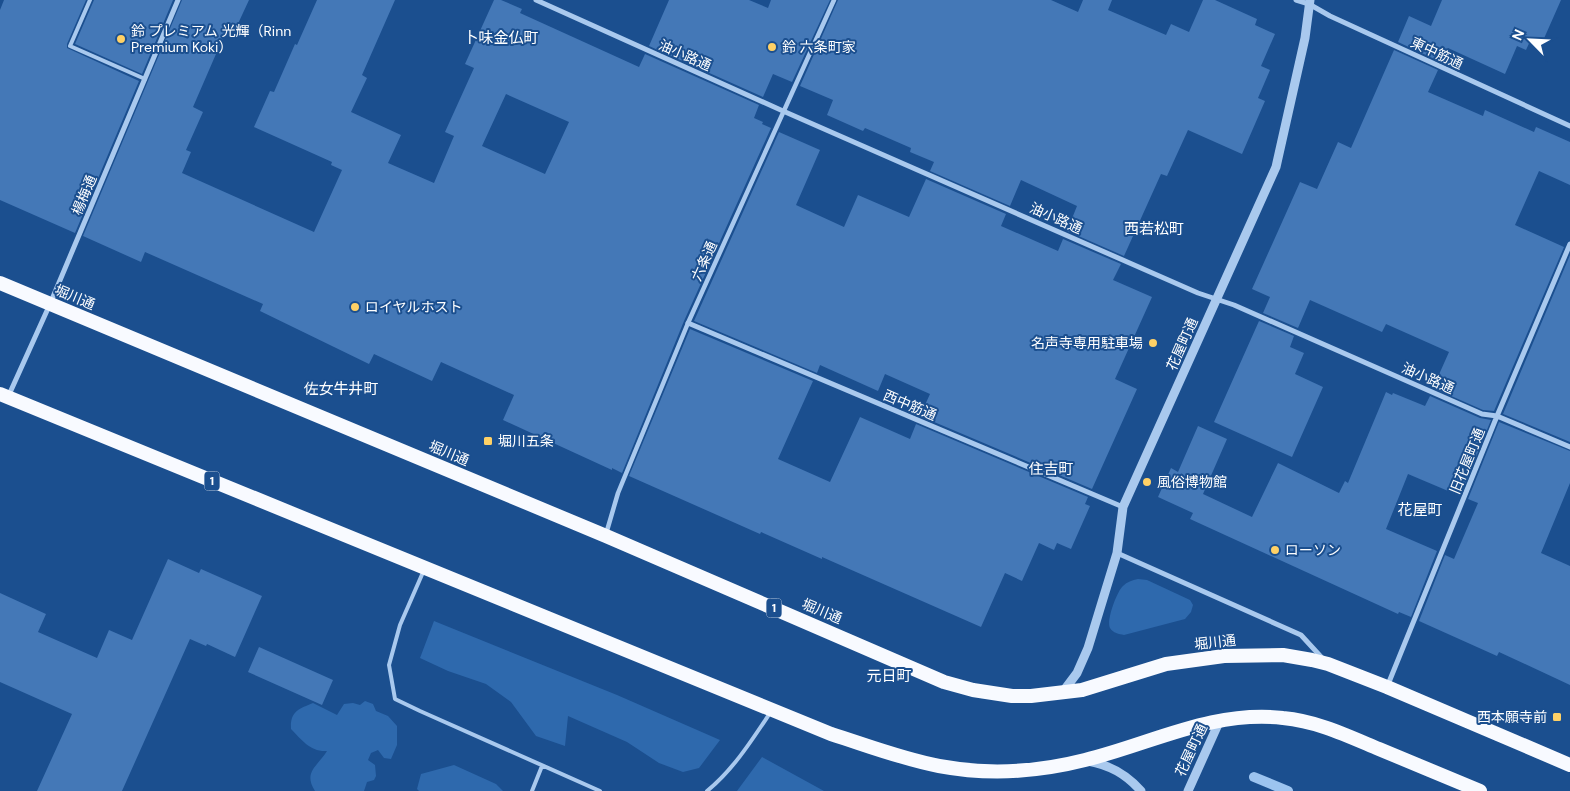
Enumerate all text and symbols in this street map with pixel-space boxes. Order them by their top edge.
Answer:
north arrow [1505,15,1555,65]
place label: 鈴 プレミアム 光輝（Rinn Premium Koki） [131,22,291,56]
text: N [1508,26,1528,43]
district label: 卜味金仏町 [463,28,539,48]
marker: 鈴 プレミアム 光輝（Rinn Premium Koki） [115,33,127,45]
street label: 東中筋通 [1408,33,1466,73]
street label: 油小路通 [656,35,714,75]
place label: 鈴 六条町家 [782,38,856,56]
marker: 鈴 六条町家 [766,41,778,53]
street label: 楊梅通 [68,172,100,218]
street label: 油小路通 [1027,198,1085,238]
district label: 西若松町 [1124,219,1184,239]
street label: 六条通 [687,238,721,284]
street label: 堀川通 [52,281,98,313]
place label: ロイヤルホスト [365,298,463,316]
marker: ロイヤルホスト [349,301,361,313]
street label: 花屋町通 [1162,315,1202,373]
place label: 名声寺専用駐車場 [1031,334,1143,352]
marker: 名声寺専用駐車場 [1147,337,1159,349]
street label: 油小路通 [1399,358,1457,398]
district label: 佐女牛井町 [303,379,379,399]
street label: 西中筋通 [881,386,939,424]
street label: 旧花屋町通 [1446,425,1488,497]
place label: 堀川五条 [498,432,554,450]
marker: 堀川五条 [482,435,494,447]
street label: 堀川通 [426,437,472,469]
district label: 住吉町 [1028,459,1074,479]
road number: 1 [204,472,220,491]
place label: 風俗博物館 [1157,473,1227,491]
marker: 風俗博物館 [1141,476,1153,488]
district label: 花屋町 [1397,500,1443,520]
place label: ローソン [1285,541,1341,559]
marker: ローソン [1269,544,1281,556]
street label: 堀川通 [799,595,845,627]
road number: 1 [766,598,782,618]
street label: 堀川通 [1193,631,1237,653]
district label: 元日町 [866,666,912,686]
place label: 西本願寺前 [1477,708,1547,726]
marker: 西本願寺前 [1551,711,1563,723]
street label: 花屋町通 [1171,721,1211,779]

